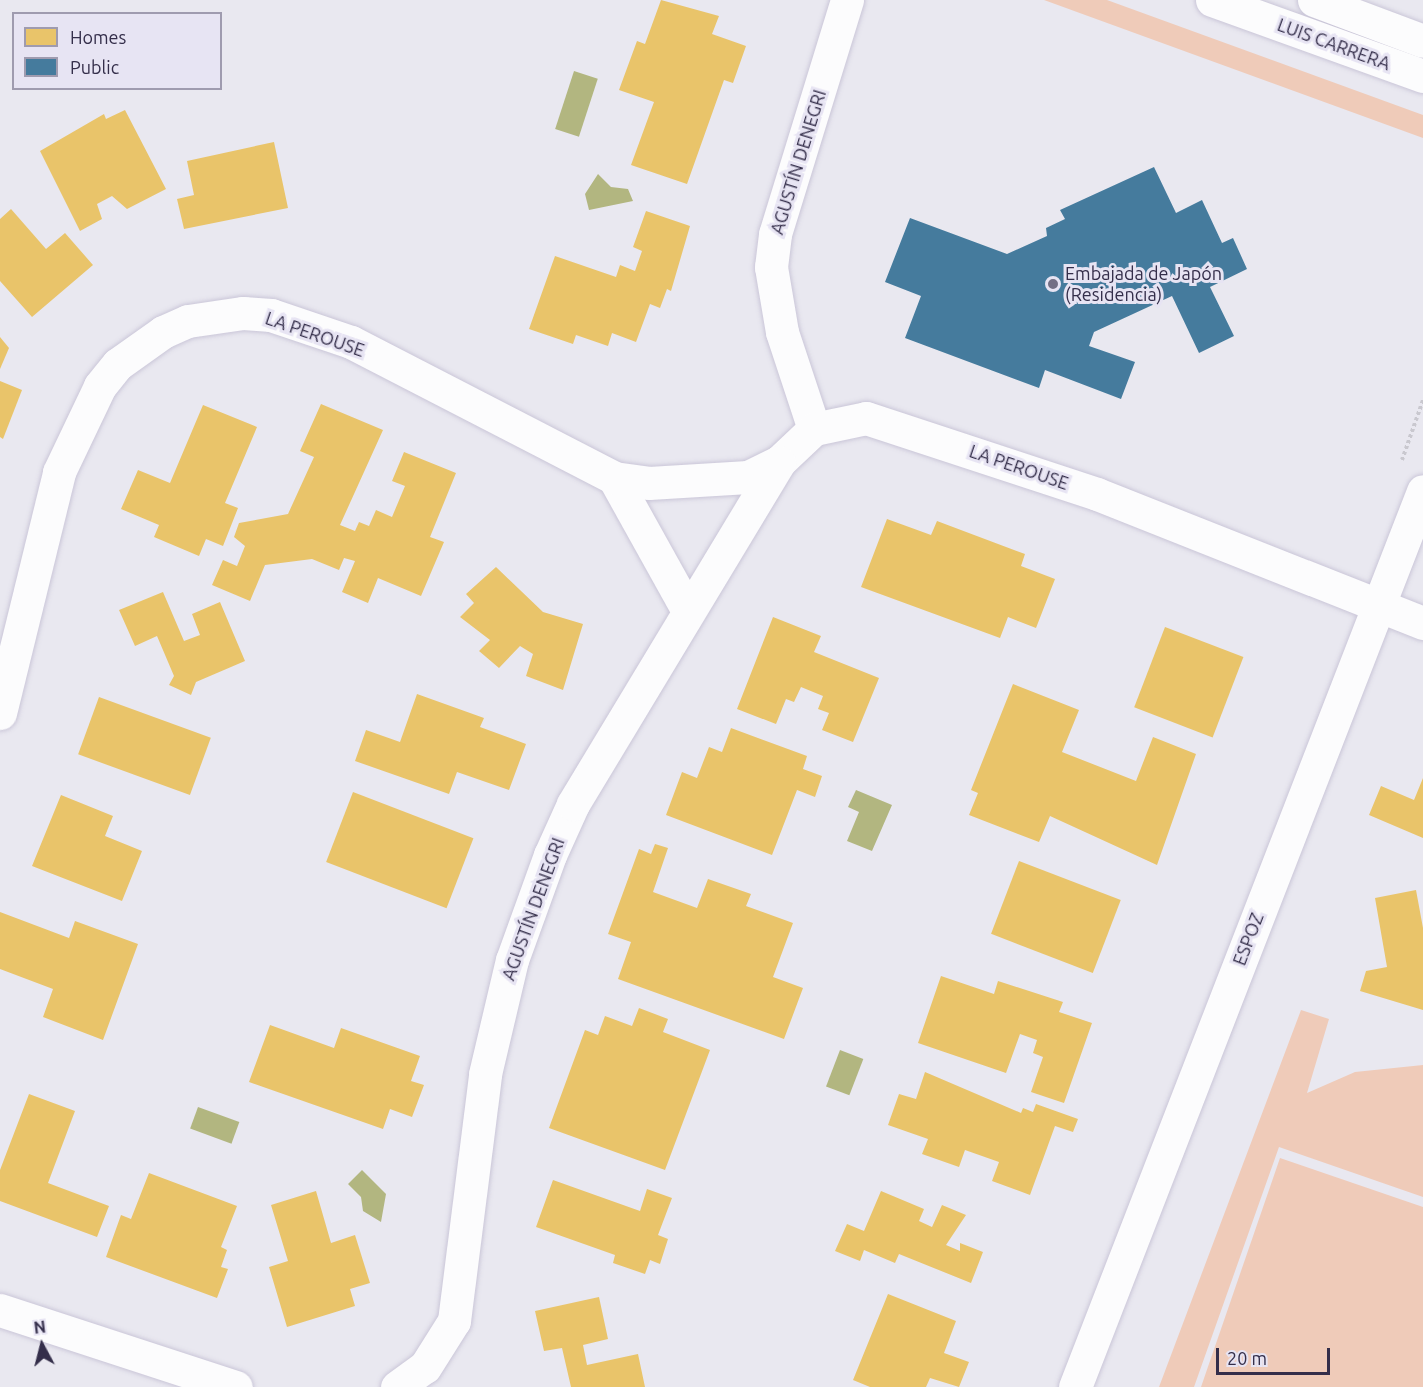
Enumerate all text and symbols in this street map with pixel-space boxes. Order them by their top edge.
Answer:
legend [12,12,222,90]
street label: LUIS CARRERA [1275,14,1393,74]
text: Homes [70,27,126,47]
text: Public [70,57,119,77]
street label: AGUSTÍN DENEGRI [766,87,830,237]
place label: Embajada de Japón (Residencia) [1065,263,1222,306]
marker: Embajada de Japón (Residencia) [1046,277,1060,291]
street label: LA PEROUSE [263,307,367,361]
street label: LA PEROUSE [967,440,1071,494]
street label: AGUSTÍN DENEGRI [497,835,569,983]
street label: ESPOZ [1228,910,1268,968]
north arrow [12,1315,72,1375]
text: N [33,1317,47,1337]
scale bar [1219,1336,1333,1374]
text: 20 m [1227,1348,1267,1368]

